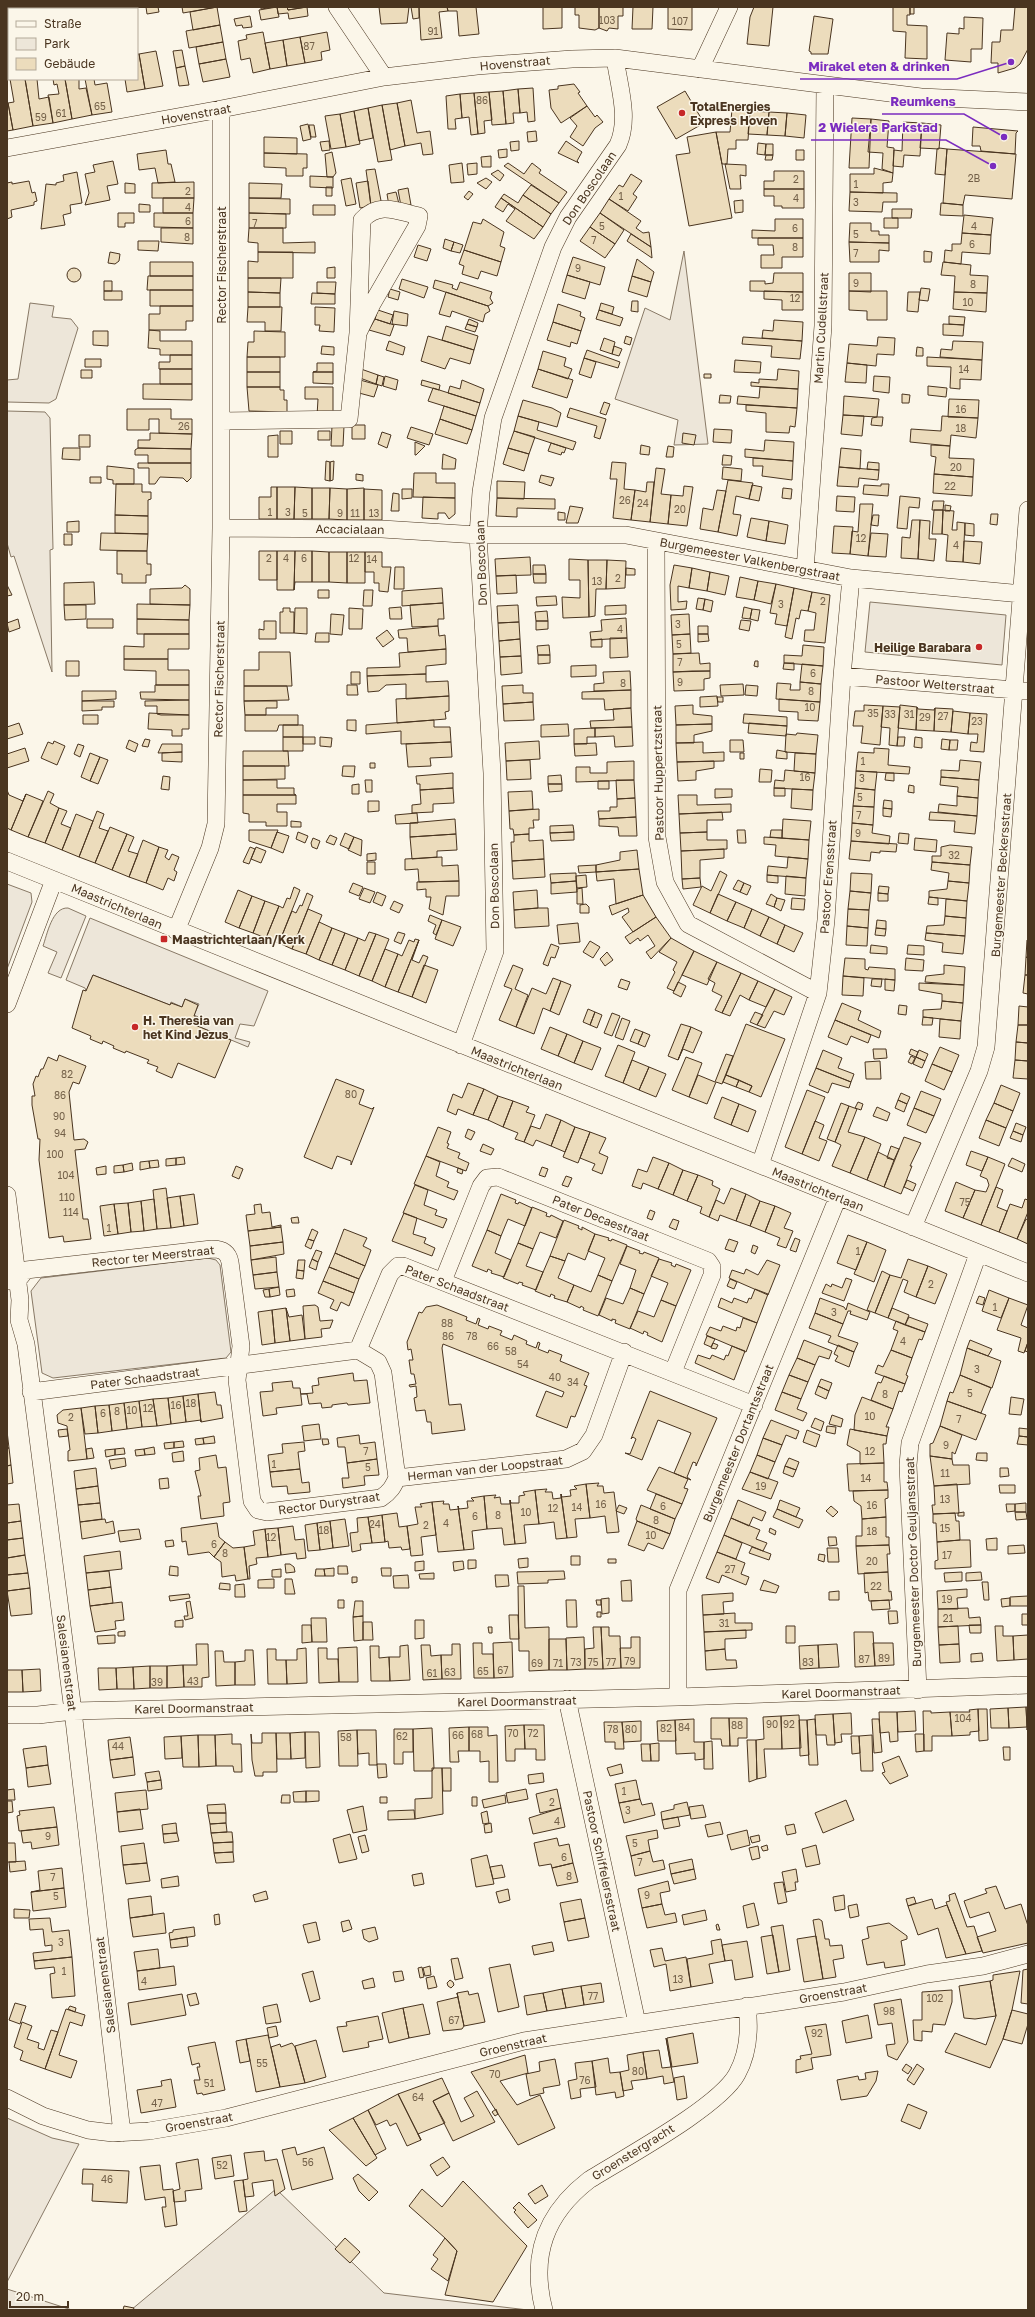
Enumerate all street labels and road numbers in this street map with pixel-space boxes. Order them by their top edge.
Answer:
street label: Hovenstraat [479,52,551,74]
street label: Hovenstraat [160,100,232,128]
street label: Don Boscolaan [559,148,619,228]
street label: Rector Fischerstraat [214,206,229,324]
street label: Martin Cudellstraat [811,272,831,384]
street label: Don Boscolaan [472,520,490,606]
street label: Accacialaan [315,521,385,537]
street label: Burgemeester Valkenbergstraat [658,534,842,584]
street label: Rector Fischerstraat [210,620,228,738]
street label: Pastoor Welterstraat [875,671,996,697]
street label: Pastoor Huppertzstraat [649,705,667,841]
street label: Burgemeester Beckersstraat [988,792,1014,958]
street label: Pastoor Erensstraat [817,819,839,935]
street label: Don Boscolaan [486,843,502,929]
street label: Maastrichterlaan [69,880,165,932]
street label: Maastrichterlaan [469,1043,565,1093]
street label: Maastrichterlaan [770,1164,866,1214]
street label: Pater Decaestraat [550,1192,652,1244]
street label: Rector ter Meerstraat [91,1242,215,1270]
street label: Pater Schaadstraat [403,1261,511,1315]
street label: Burgemeester Dortantsstraat [699,1362,777,1524]
street label: Pater Schaadstraat [89,1364,201,1392]
street label: Herman van der Loopstraat [406,1452,564,1484]
street label: Burgemeester Doctor Geuljansstraat [902,1456,924,1667]
street label: Rector Durystraat [277,1488,381,1518]
street label: Salesianenstraat [54,1614,80,1712]
street label: Karel Doormanstraat [781,1682,901,1702]
street label: Karel Doormanstraat [457,1692,577,1710]
street label: Karel Doormanstraat [134,1699,254,1717]
street label: Pastoor Schiffelersstraat [580,1789,624,1933]
street label: Salesianenstraat [92,1936,118,2034]
street label: Groenstraat [798,1980,868,2006]
street label: Groenstraat [478,2030,548,2060]
street label: Groenstraat [164,2109,234,2135]
street label: Groenstergracht [589,2120,677,2183]

